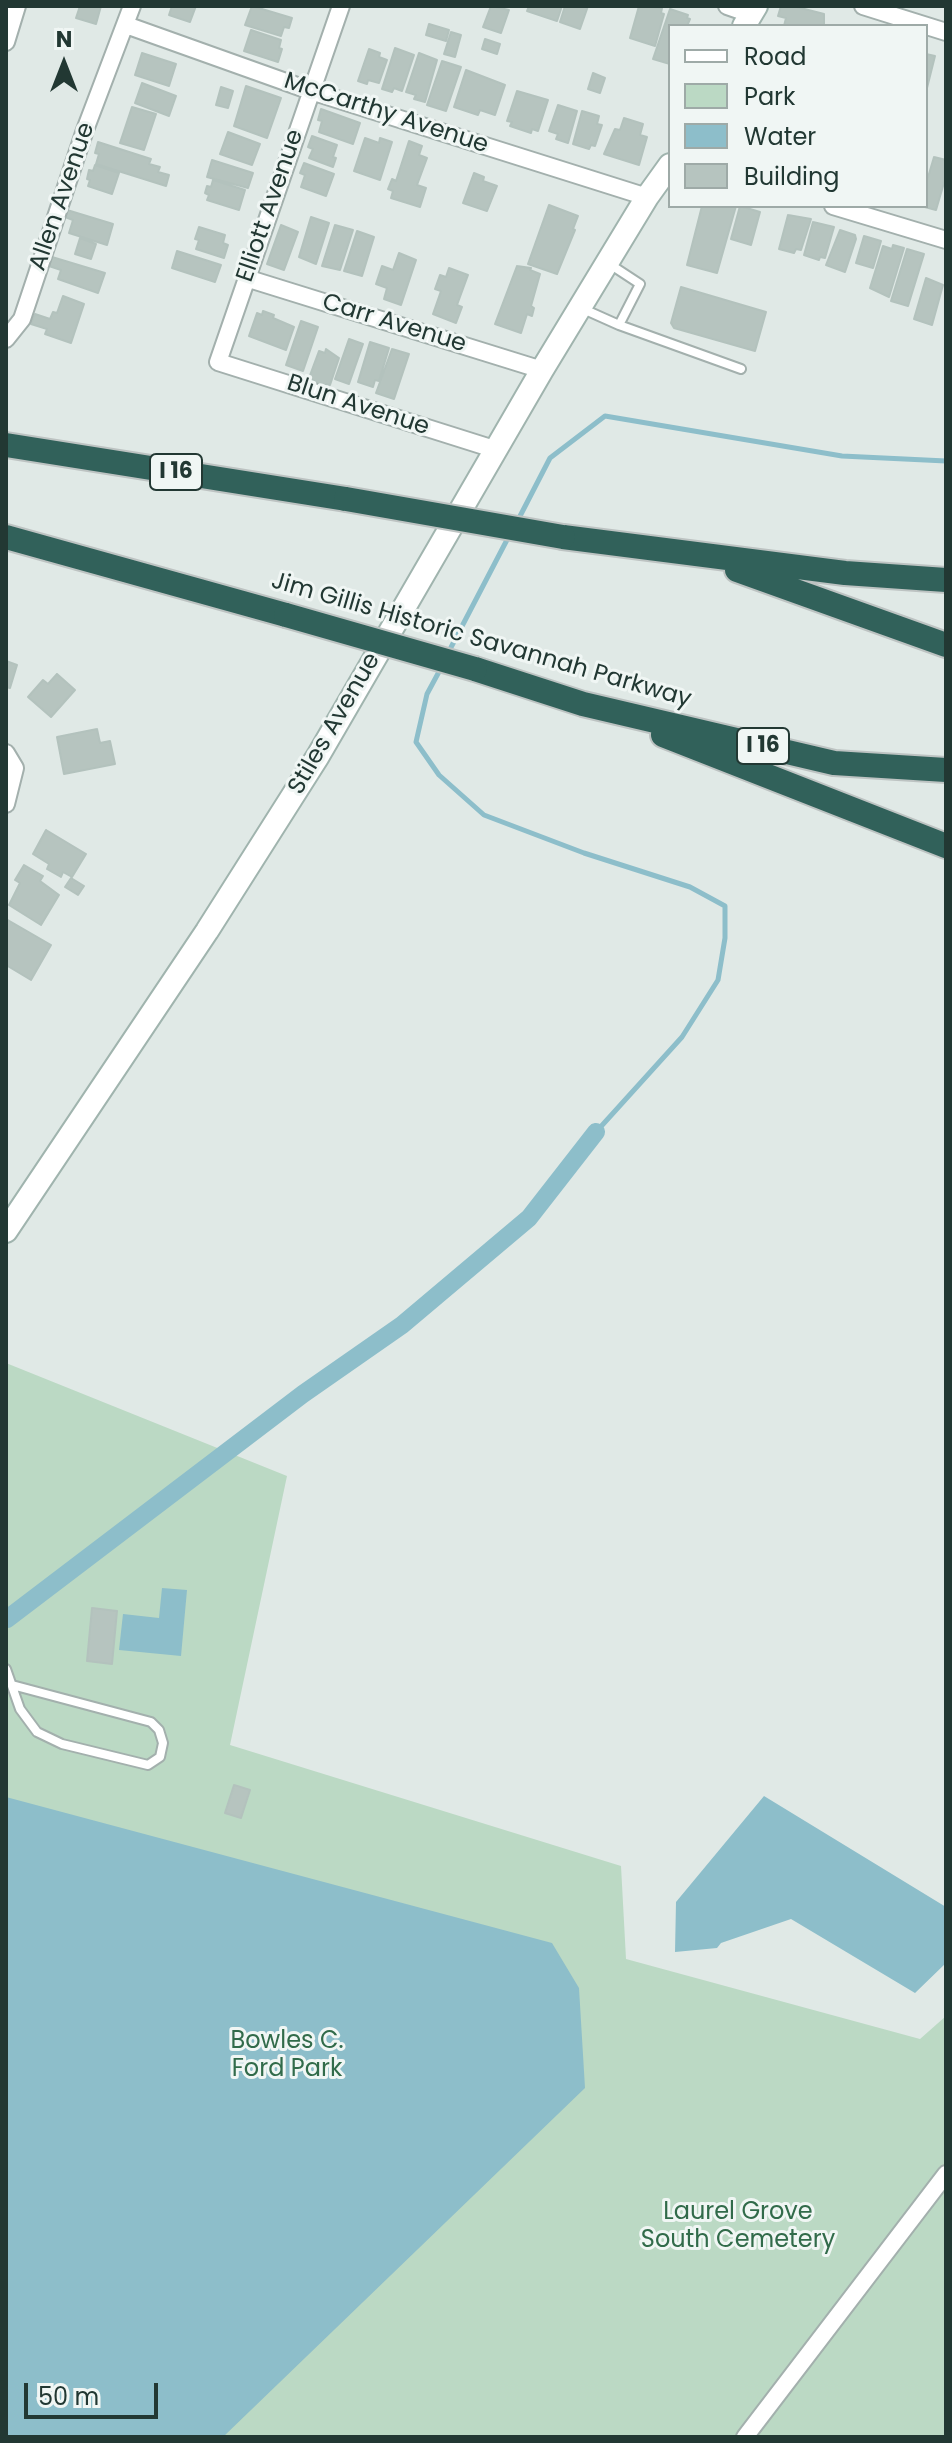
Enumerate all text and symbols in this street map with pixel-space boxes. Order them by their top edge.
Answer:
north arrow [24,24,104,104]
text: N [56,24,72,55]
legend [668,24,928,208]
text: Road [744,40,806,73]
street label: McCarthy Avenue [280,67,492,161]
text: Park [744,80,795,113]
street label: Allen Avenue [24,119,102,275]
text: Water [744,120,816,153]
street label: Elliott Avenue [231,126,311,286]
text: Building [744,160,840,193]
street label: Carr Avenue [318,288,470,360]
street label: Blun Avenue [283,369,433,443]
road number: I 16 [150,454,202,490]
street label: Jim Gillis Historic Savannah Parkway [268,567,694,715]
street label: Stiles Avenue [283,648,387,800]
road number: I 16 [737,728,789,764]
park label: Bowles C. Ford Park [230,2028,344,2084]
park label: Laurel Grove South Cemetery [641,2199,835,2255]
scale bar [28,2367,162,2417]
text: 50 m [38,2380,99,2413]

